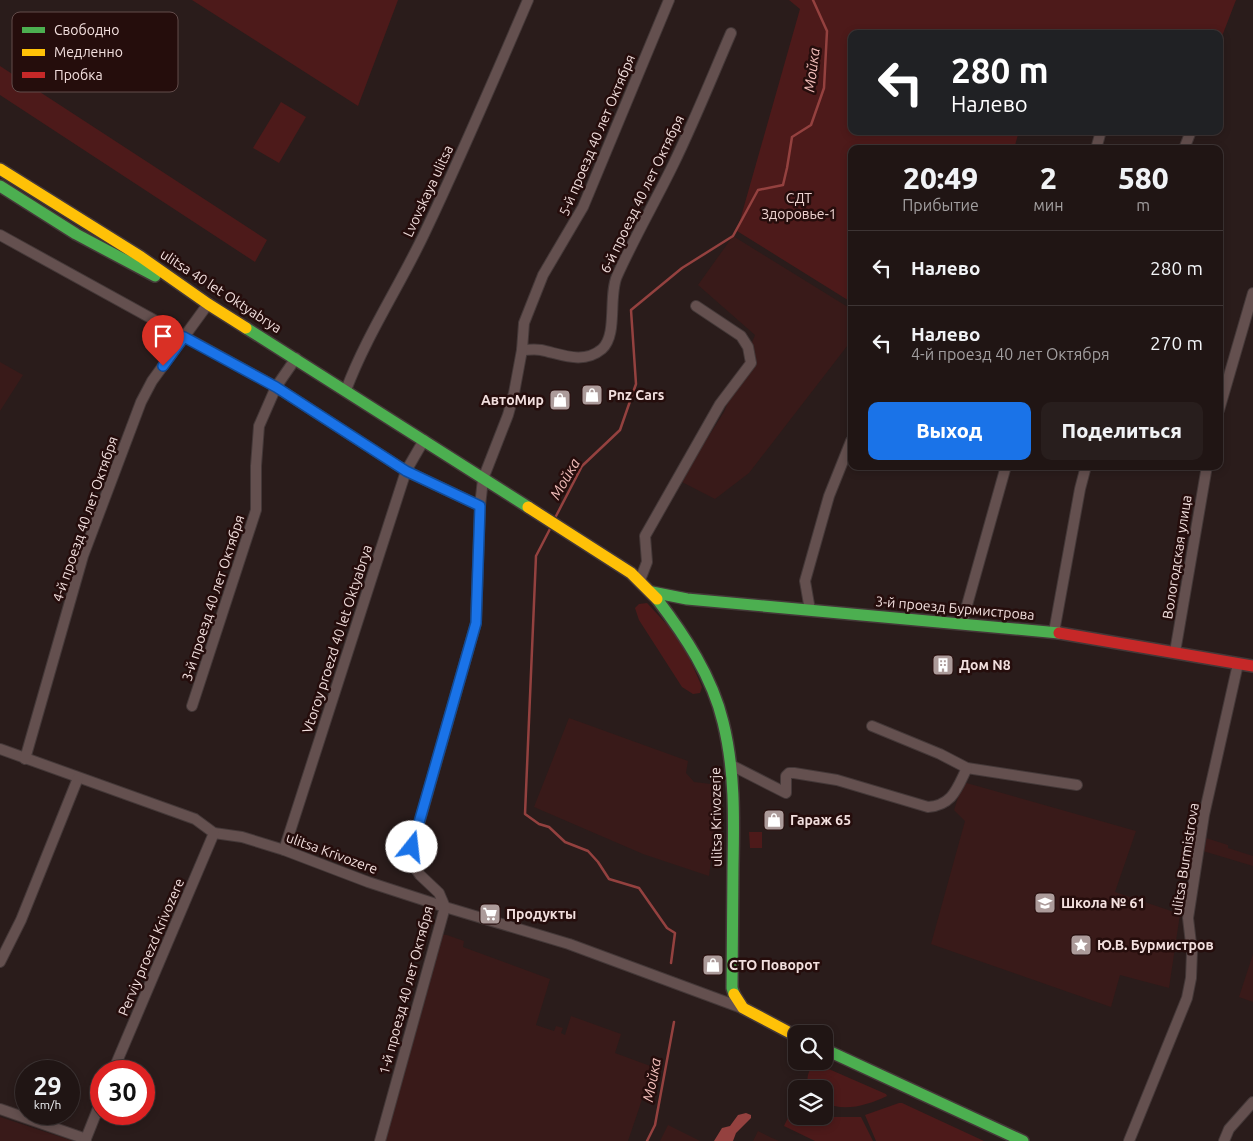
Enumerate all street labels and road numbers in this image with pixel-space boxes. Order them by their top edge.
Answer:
street label: 5-й проезд 40 лет Октября [556,52,638,218]
street label: 6-й проезд 40 лет Октября [597,112,687,276]
street label: Lvovskaya ulitsa [400,142,456,240]
street label: ulitsa 40 let Oktyabrya [157,246,285,336]
street label: 4-й проезд 40 лет Октября [49,434,121,604]
street label: Вологодская улица [1159,494,1195,620]
street label: 3-й проезд 40 лет Октября [179,513,247,683]
street label: Vtoroy proezd 40 let Oktyabrya [299,543,375,735]
street label: 3-й проезд Бурмистрова [875,593,1035,623]
street label: ulitsa Krivozerje [707,767,725,867]
street label: ulitsa Burmistrova [1168,802,1202,916]
street label: ulitsa Krivozere [284,829,380,877]
street label: Perviy proezd Krivozere [115,876,187,1018]
street label: 1-й проезд 40 лет Октября [376,904,436,1076]

